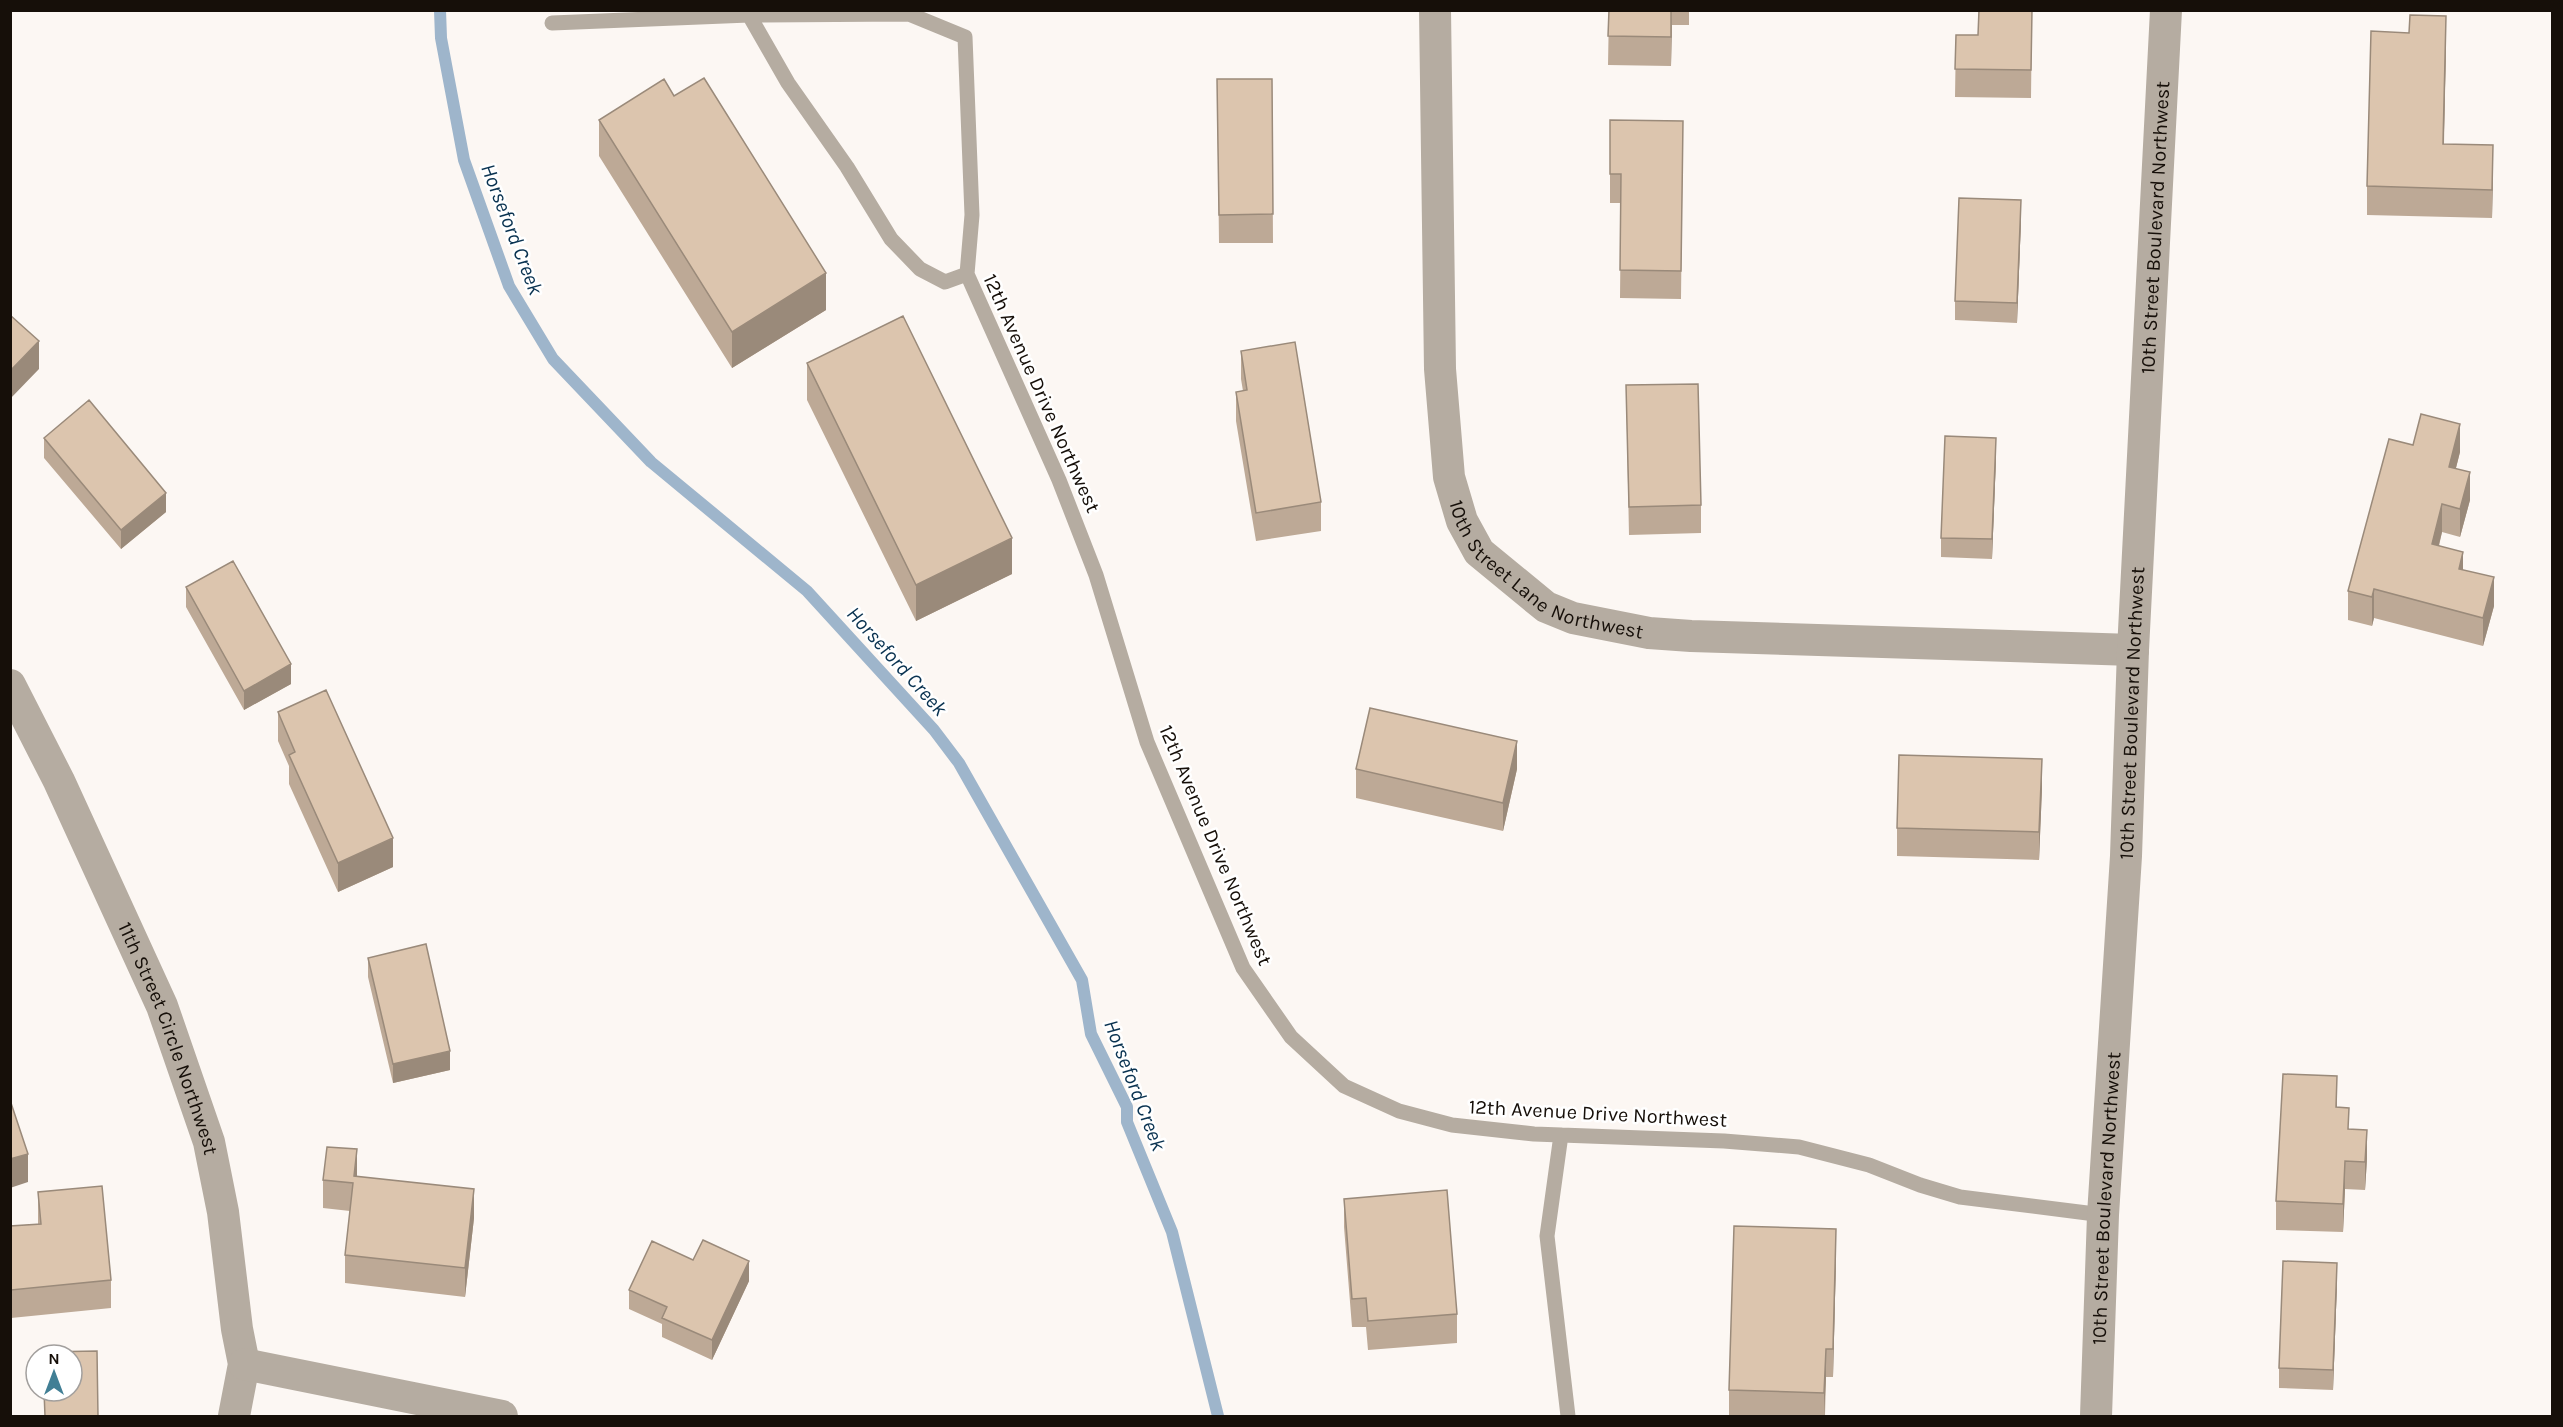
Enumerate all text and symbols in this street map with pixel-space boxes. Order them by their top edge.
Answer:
street label: 10th Street Boulevard Northwest [2136,80,2174,375]
water label: Horseford Creek [476,160,548,298]
street label: 12th Avenue Drive Northwest [978,270,1105,517]
street label: 10th Street Lane Northwest [1444,497,1646,644]
street label: 10th Street Boulevard Northwest [2115,565,2149,860]
water label: Horseford Creek [842,602,952,721]
street label: 12th Avenue Drive Northwest [1154,722,1277,969]
street label: 11th Street Circle Northwest [113,918,222,1157]
water label: Horseford Creek [1099,1016,1171,1154]
street label: 10th Street Boulevard Northwest [2087,1051,2125,1345]
street label: 12th Avenue Drive Northwest [1468,1095,1728,1132]
north arrow [24,1343,84,1403]
text: N [48,1349,60,1368]

